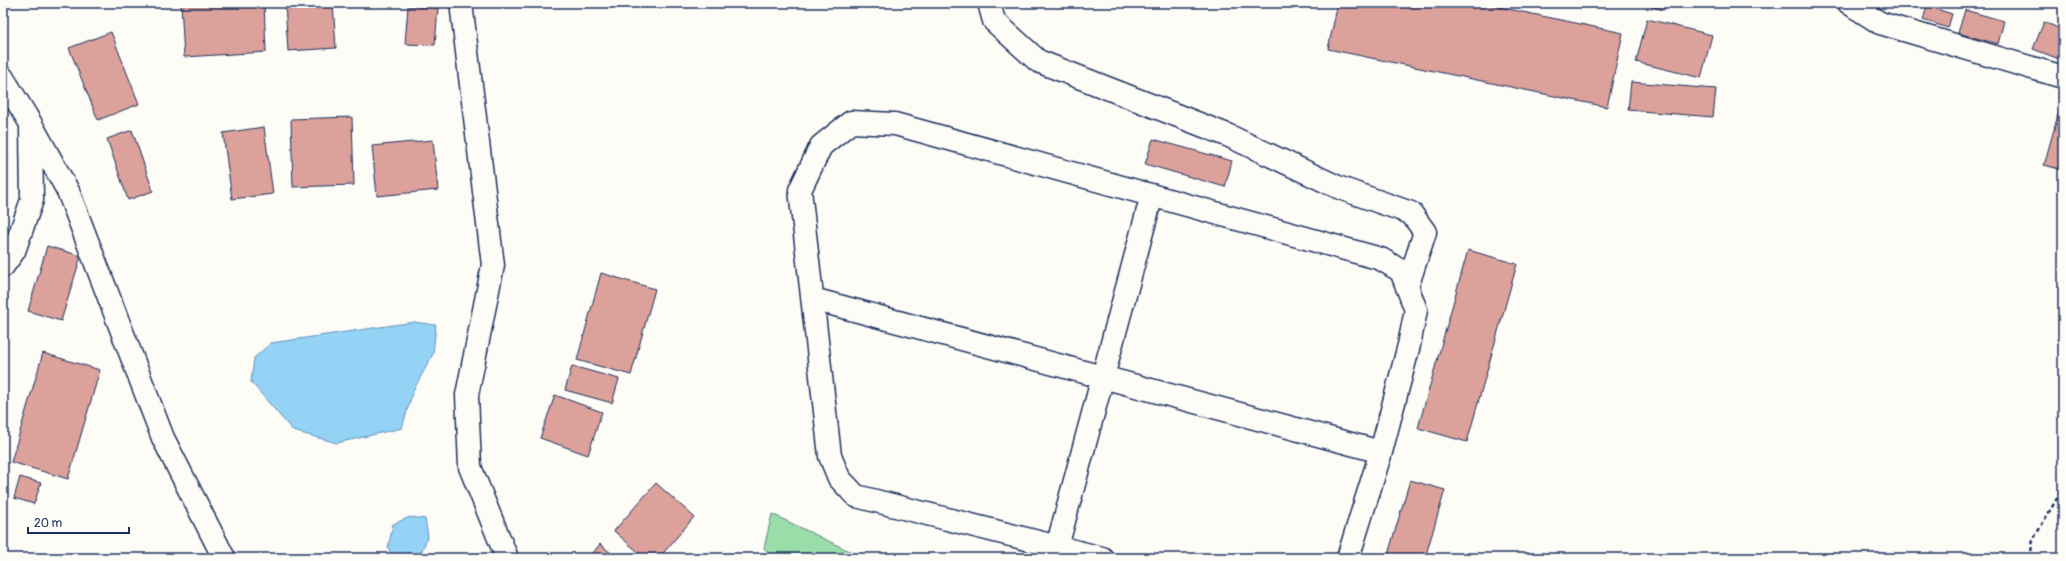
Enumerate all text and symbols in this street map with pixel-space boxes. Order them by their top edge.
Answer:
scale bar [28,509,129,535]
text: 20 m [34,516,63,531]

